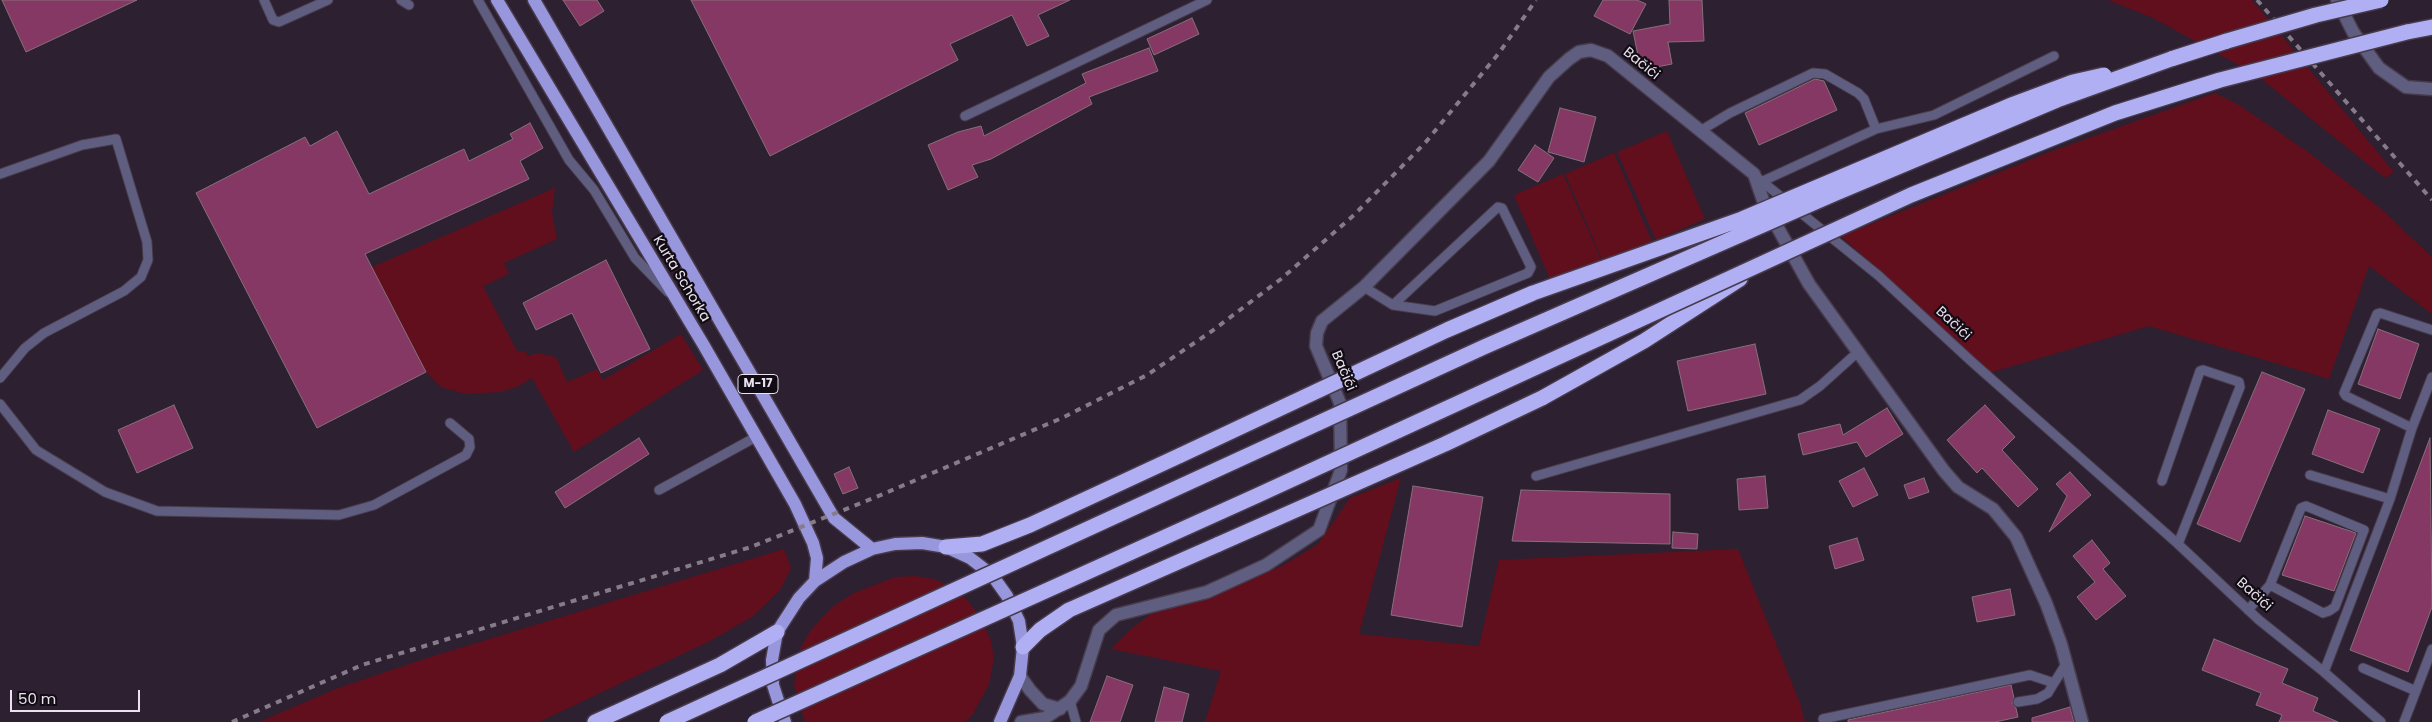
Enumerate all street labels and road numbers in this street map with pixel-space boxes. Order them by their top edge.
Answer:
street label: Bačići [1619,44,1663,84]
street label: Kurta Schorka [649,233,713,325]
street label: Bačići [1932,304,1974,344]
street label: Bačići [1327,348,1359,394]
road number: M-17 [738,374,778,394]
street label: Bačići [2233,575,2275,615]

